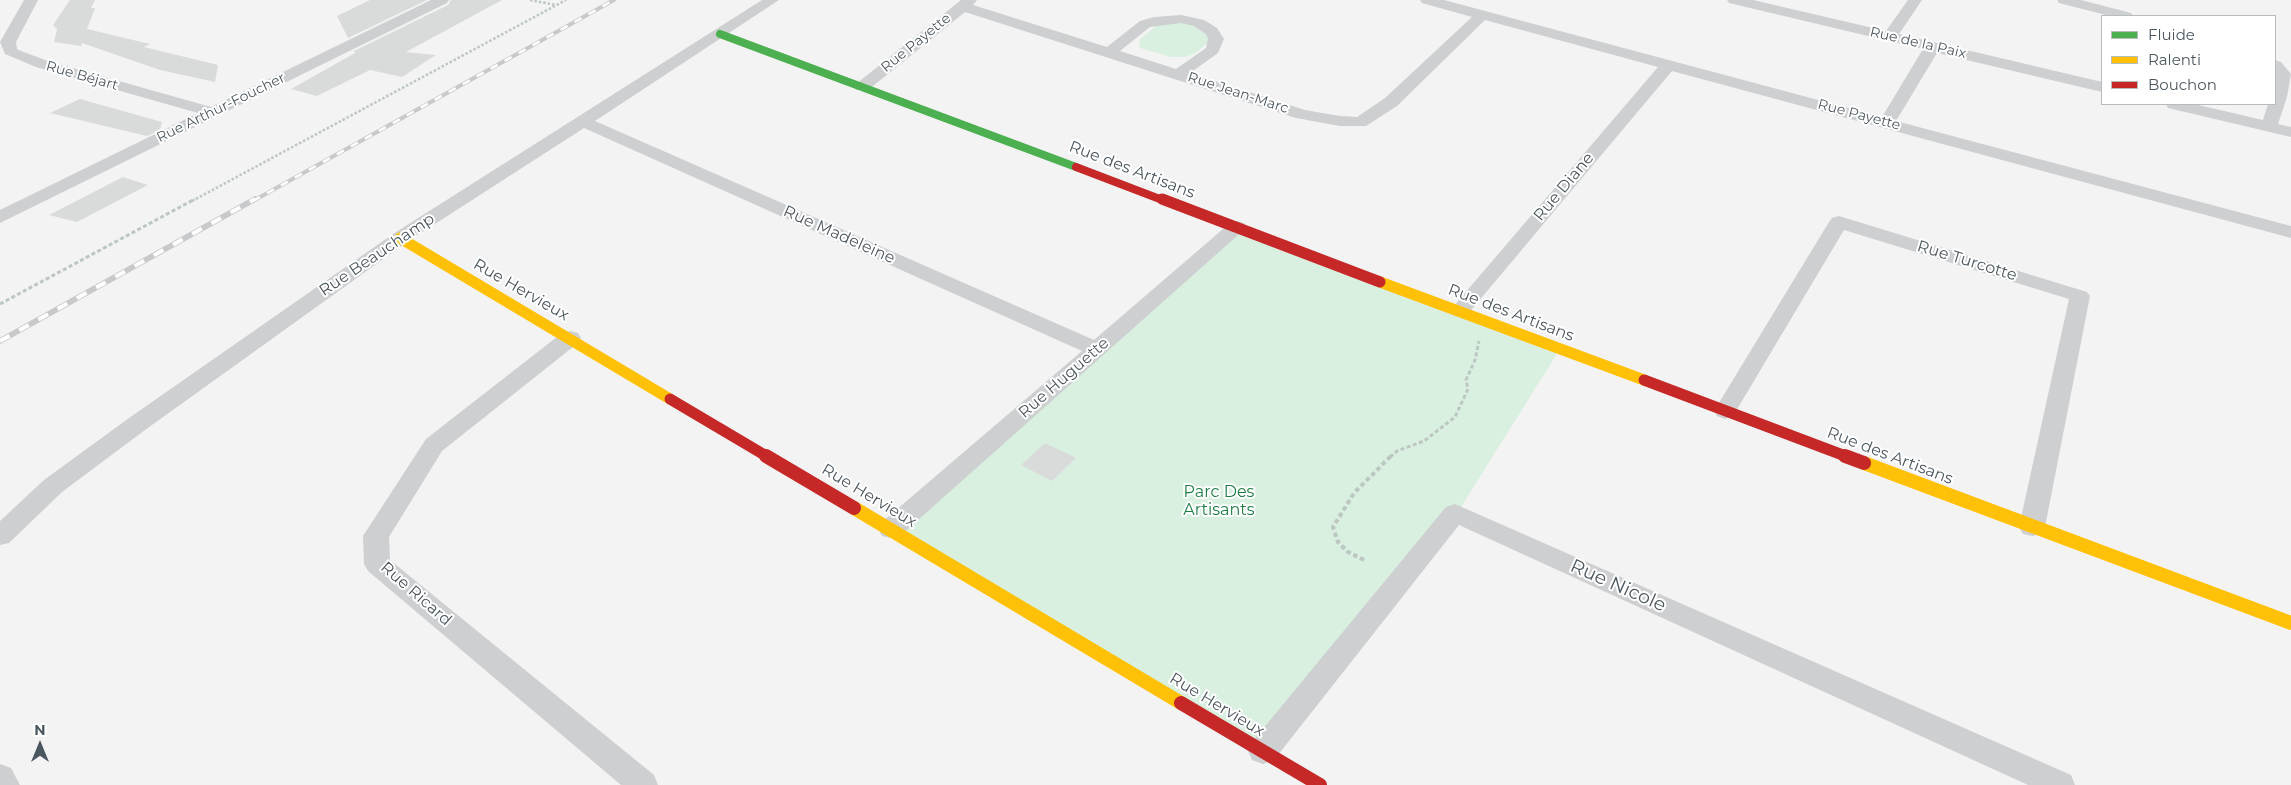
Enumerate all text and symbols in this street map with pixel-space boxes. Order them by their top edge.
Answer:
street label: Rue Payette [878,10,954,76]
legend [2101,15,2276,105]
street label: Rue de la Paix [1868,24,1968,62]
text: Fluide [2148,25,2195,44]
text: Ralenti [2148,50,2201,69]
street label: Rue Béjart [44,58,120,94]
street label: Rue Jean-Marc [1186,69,1290,117]
street label: Rue Arthur-Foucher [154,70,288,146]
text: Bouchon [2148,75,2217,94]
street label: Rue Payette [1816,96,1902,134]
street label: Rue des Artisans [1066,137,1198,203]
street label: Rue Diane [1530,149,1598,225]
street label: Rue Madeleine [780,202,898,268]
street label: Rue Beauchamp [316,209,438,301]
street label: Rue Turcotte [1915,237,2019,285]
street label: Rue Hervieux [470,255,572,325]
street label: Rue des Artisans [1445,280,1577,346]
street label: Rue Huguette [1015,334,1113,422]
street label: Rue des Artisans [1824,423,1956,489]
street label: Rue Hervieux [818,460,920,532]
park label: Parc Des Artisants [1183,482,1255,520]
street label: Rue Nicole [1567,555,1669,617]
street label: Rue Ricard [377,558,455,630]
street label: Rue Hervieux [1166,669,1268,741]
north arrow [15,720,65,770]
text: N [34,721,46,739]

